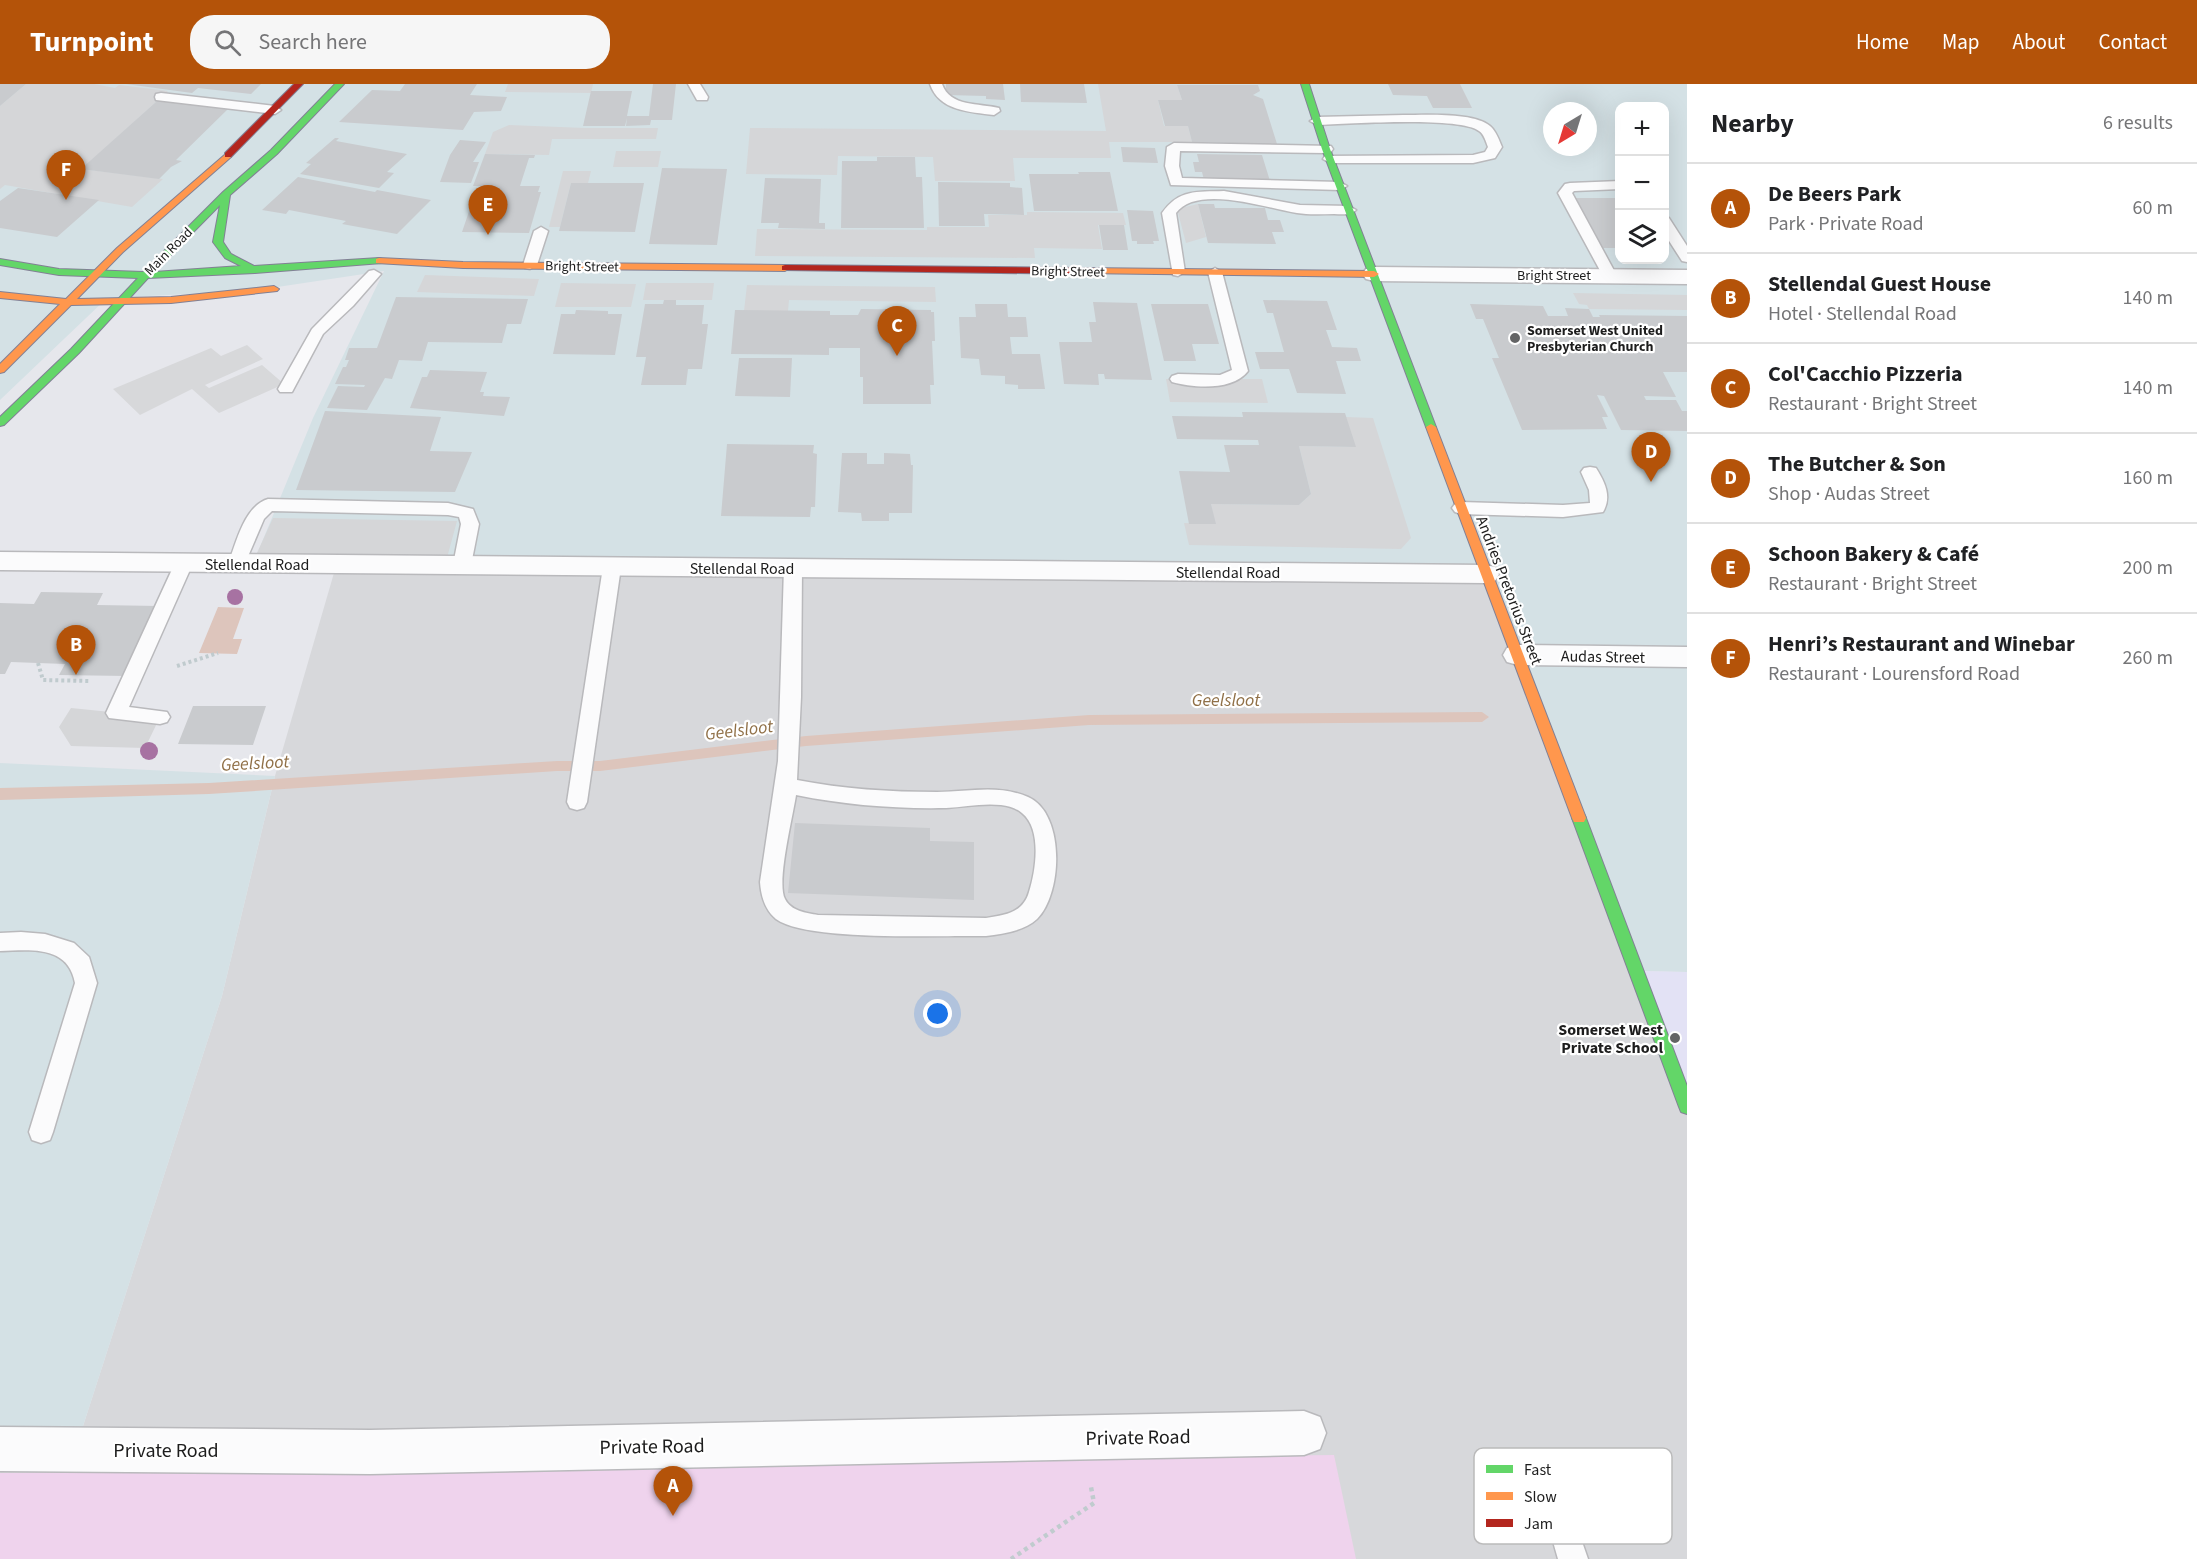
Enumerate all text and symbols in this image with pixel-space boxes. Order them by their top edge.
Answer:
search box [190,15,610,69]
text: Turnpoint [30,22,154,62]
icon: search [211,26,244,59]
text: Search here [259,26,367,58]
text: Home [1856,27,1909,57]
text: Map [1942,27,1980,57]
text: About [2013,27,2065,57]
text: Contact [2098,27,2167,57]
north arrow [1543,102,1597,156]
map controls [1615,102,1669,264]
button: + [1615,102,1669,156]
text: Nearby [1711,105,1794,142]
text: 6 results [2103,109,2173,137]
pin: F [46,150,86,200]
button: − [1615,156,1669,210]
text: De Beers Park [1768,178,1901,210]
pin: E [468,186,508,235]
text: A [1725,194,1736,222]
text: 60 m [2133,194,2173,222]
button: layers [1615,210,1669,264]
text: Park · Private Road [1768,210,1924,238]
street label: Main Road [140,223,197,280]
street label: Bright Street [545,256,619,278]
street label: Bright Street [1031,261,1105,283]
street label: Bright Street [1517,266,1591,286]
text: Stellendal Guest House [1768,268,1991,300]
text: B [1724,284,1737,312]
text: 140 m [2123,284,2173,312]
text: Hotel · Stellendal Road [1768,300,1957,328]
pin: C [878,306,916,356]
place label: Somerset West United Presbyterian Church [1527,321,1663,357]
marker: Somerset West United Presbyterian Church [1508,331,1522,345]
text: Col'Cacchio Pizzeria [1768,358,1963,390]
text: C [1725,374,1736,402]
text: 140 m [2123,374,2173,402]
text: Restaurant · Bright Street [1768,390,1977,418]
pin: D [1632,432,1670,482]
text: The Butcher & Son [1768,448,1946,480]
text: D [1724,464,1737,492]
text: 160 m [2123,464,2173,492]
text: Shop · Audas Street [1768,480,1930,508]
street label: Andries Pretorius Street [1470,513,1548,669]
text: Schoon Bakery & Café [1768,538,1979,570]
street label: Stellendal Road [205,554,309,576]
text: E [1725,554,1736,582]
text: 200 m [2123,554,2173,582]
street label: Stellendal Road [690,558,794,580]
street label: Stellendal Road [1176,562,1280,584]
text: Restaurant · Bright Street [1768,570,1977,598]
pin: B [56,626,96,675]
text: Henri’s Restaurant and Winebar [1768,628,2075,660]
text: F [1725,644,1736,672]
text: 260 m [2123,644,2173,672]
street label: Audas Street [1561,645,1646,669]
text: Restaurant · Lourensford Road [1768,660,2020,688]
water label: Geelsloot [1192,688,1261,713]
water label: Geelsloot [704,714,776,747]
water label: Geelsloot [220,749,291,778]
your location [923,999,952,1028]
place label: Somerset West Private School [1558,1019,1663,1059]
marker: Somerset West Private School [1668,1031,1682,1045]
street label: Private Road [1085,1423,1191,1453]
street label: Private Road [599,1432,705,1462]
street label: Private Road [113,1437,219,1465]
legend [1474,1448,1672,1544]
text: Fast [1524,1459,1552,1481]
pin: A [654,1466,692,1516]
text: Slow [1524,1486,1557,1508]
text: Jam [1524,1513,1553,1535]

